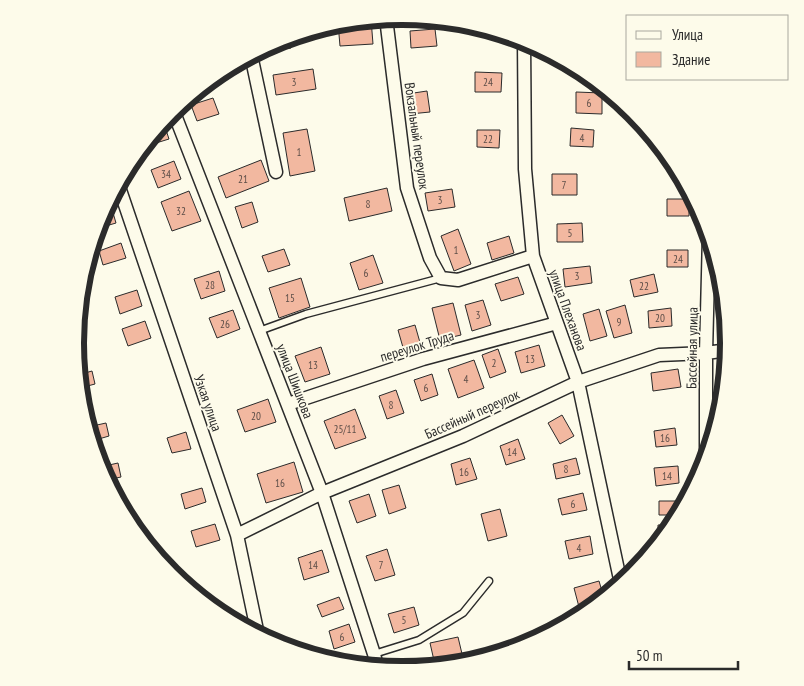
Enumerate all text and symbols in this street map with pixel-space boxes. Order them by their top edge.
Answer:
legend [626,15,789,80]
text: Улица [672,25,703,44]
text: Здание [672,50,710,69]
house number: 3 [292,75,297,89]
house number: 24 [483,75,493,89]
street label: Вокзальный переулок [401,81,434,191]
house number: 6 [587,96,592,110]
house number: 4 [580,131,585,145]
house number: 22 [483,132,493,146]
house number: 1 [297,145,302,159]
house number: 34 [161,167,171,181]
house number: 21 [238,172,248,186]
house number: 7 [562,178,567,192]
house number: 3 [438,193,443,207]
house number: 8 [366,197,371,211]
house number: 32 [176,204,186,218]
house number: 5 [568,226,573,240]
house number: 1 [454,243,459,257]
house number: 24 [673,252,683,266]
house number: 6 [364,266,369,280]
street label: улица Плеханова [545,267,591,353]
house number: 3 [575,269,580,283]
house number: 28 [205,278,215,292]
house number: 22 [639,279,649,293]
house number: 15 [285,291,295,305]
street label: Бассейная улица [682,307,702,389]
house number: 3 [476,308,481,322]
house number: 20 [655,311,665,325]
house number: 9 [617,315,622,329]
house number: 26 [220,317,230,331]
street label: переулок Труда [378,326,456,366]
street label: улица Шишкова [273,341,317,421]
house number: 13 [525,352,535,366]
house number: 2 [492,356,497,370]
house number: 13 [308,358,318,372]
street label: Узкая улица [190,372,226,434]
house number: 4 [464,372,469,386]
house number: 6 [424,381,429,395]
street label: Бассейный переулок [422,385,523,443]
house number: 8 [389,398,394,412]
house number: 20 [251,409,261,423]
house number: 25/11 [333,422,357,436]
house number: 16 [660,431,670,445]
house number: 14 [507,445,517,459]
house number: 8 [564,462,569,476]
house number: 16 [459,465,469,479]
house number: 14 [662,469,672,483]
house number: 16 [275,476,285,490]
house number: 6 [571,497,576,511]
house number: 4 [577,541,582,555]
house number: 14 [308,558,318,572]
house number: 7 [379,558,384,572]
house number: 5 [402,613,407,627]
house number: 6 [340,630,345,644]
scale bar [629,638,738,670]
text: 50 m [636,646,662,665]

